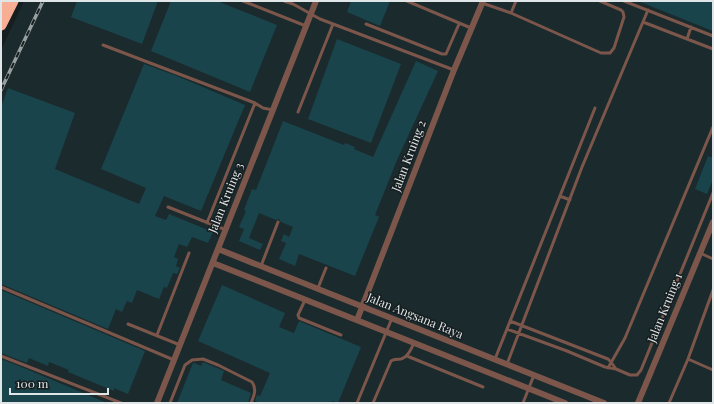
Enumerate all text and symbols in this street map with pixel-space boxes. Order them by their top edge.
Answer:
street label: Jalan Kruing 2 [387,118,429,194]
street label: Jalan Kruing 3 [203,160,246,236]
street label: Jalan Kruing 1 [642,270,685,346]
street label: Jalan Angsana Raya [364,288,466,342]
scale bar [10,370,108,396]
text: 100 m [16,375,49,391]

